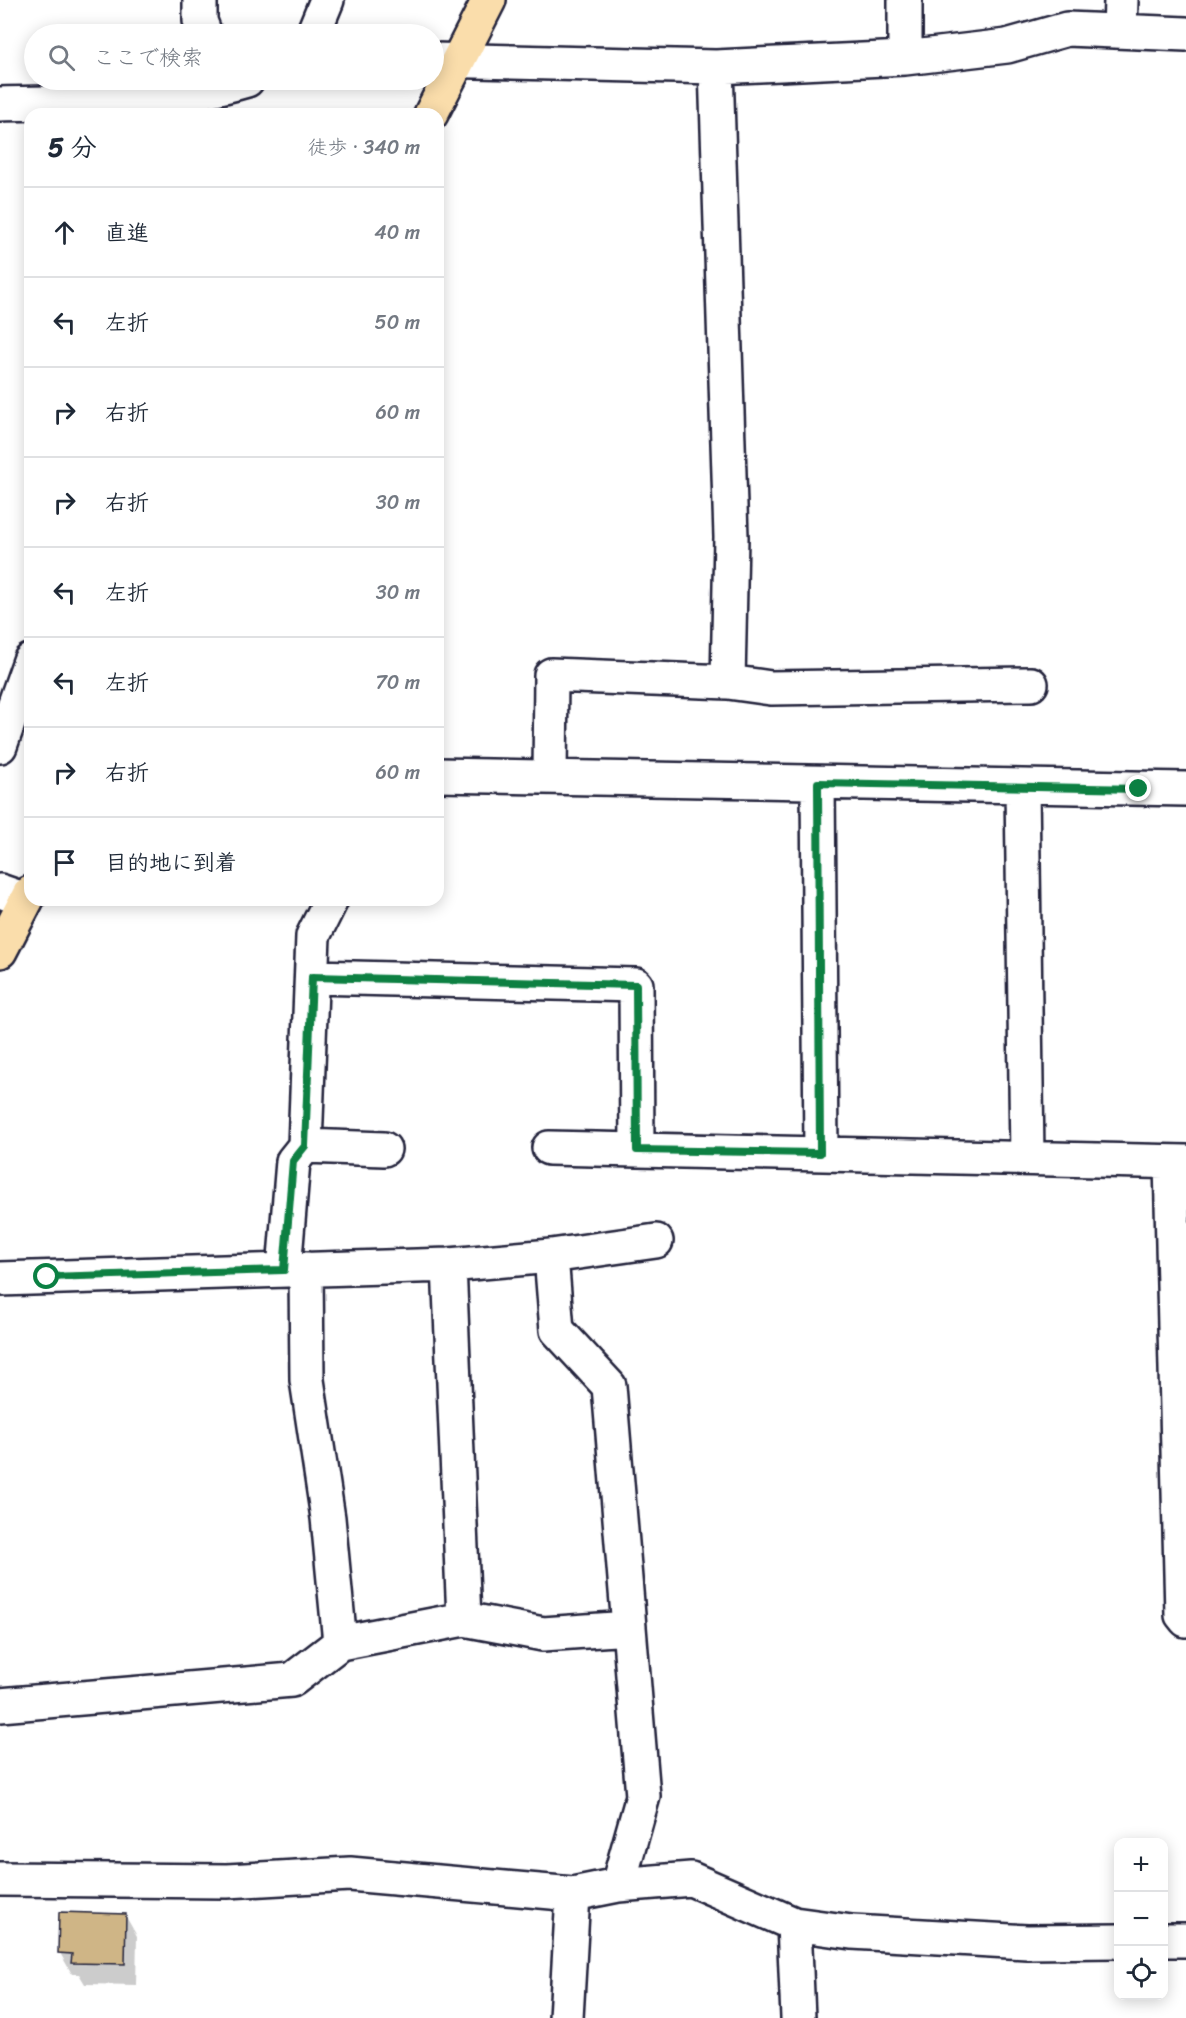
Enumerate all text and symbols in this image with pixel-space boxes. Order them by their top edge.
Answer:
search box [24,24,444,90]
text: ここで検索 [93,38,203,77]
icon: search [45,41,78,74]
text: 5 分 [48,124,97,170]
text: 徒歩 · 340 m [308,130,420,165]
text: 直進 [105,213,149,252]
text: 40 m [374,215,420,250]
icon: ahead [48,216,81,249]
text: 左折 [105,303,149,342]
text: 50 m [375,305,420,340]
icon: left [48,306,81,339]
text: 右折 [105,393,149,432]
text: 60 m [375,395,420,430]
icon: right [48,396,81,429]
text: 右折 [105,483,149,522]
text: 30 m [376,485,420,520]
icon: right [48,486,81,519]
text: 左折 [105,573,149,612]
text: 30 m [376,575,420,610]
icon: left [48,576,81,609]
text: 左折 [105,663,149,702]
text: 70 m [375,665,420,700]
icon: left [48,666,81,699]
text: 右折 [105,753,149,792]
text: 60 m [375,755,420,790]
icon: right [48,756,81,789]
route end [1125,775,1151,801]
text: 目的地に到着 [105,843,237,882]
icon: arrive [48,846,81,879]
route start [33,1263,59,1289]
map controls [1114,1838,1168,2000]
button: + [1114,1838,1168,1892]
button: − [1114,1892,1168,1946]
button: locate [1114,1946,1168,2000]

